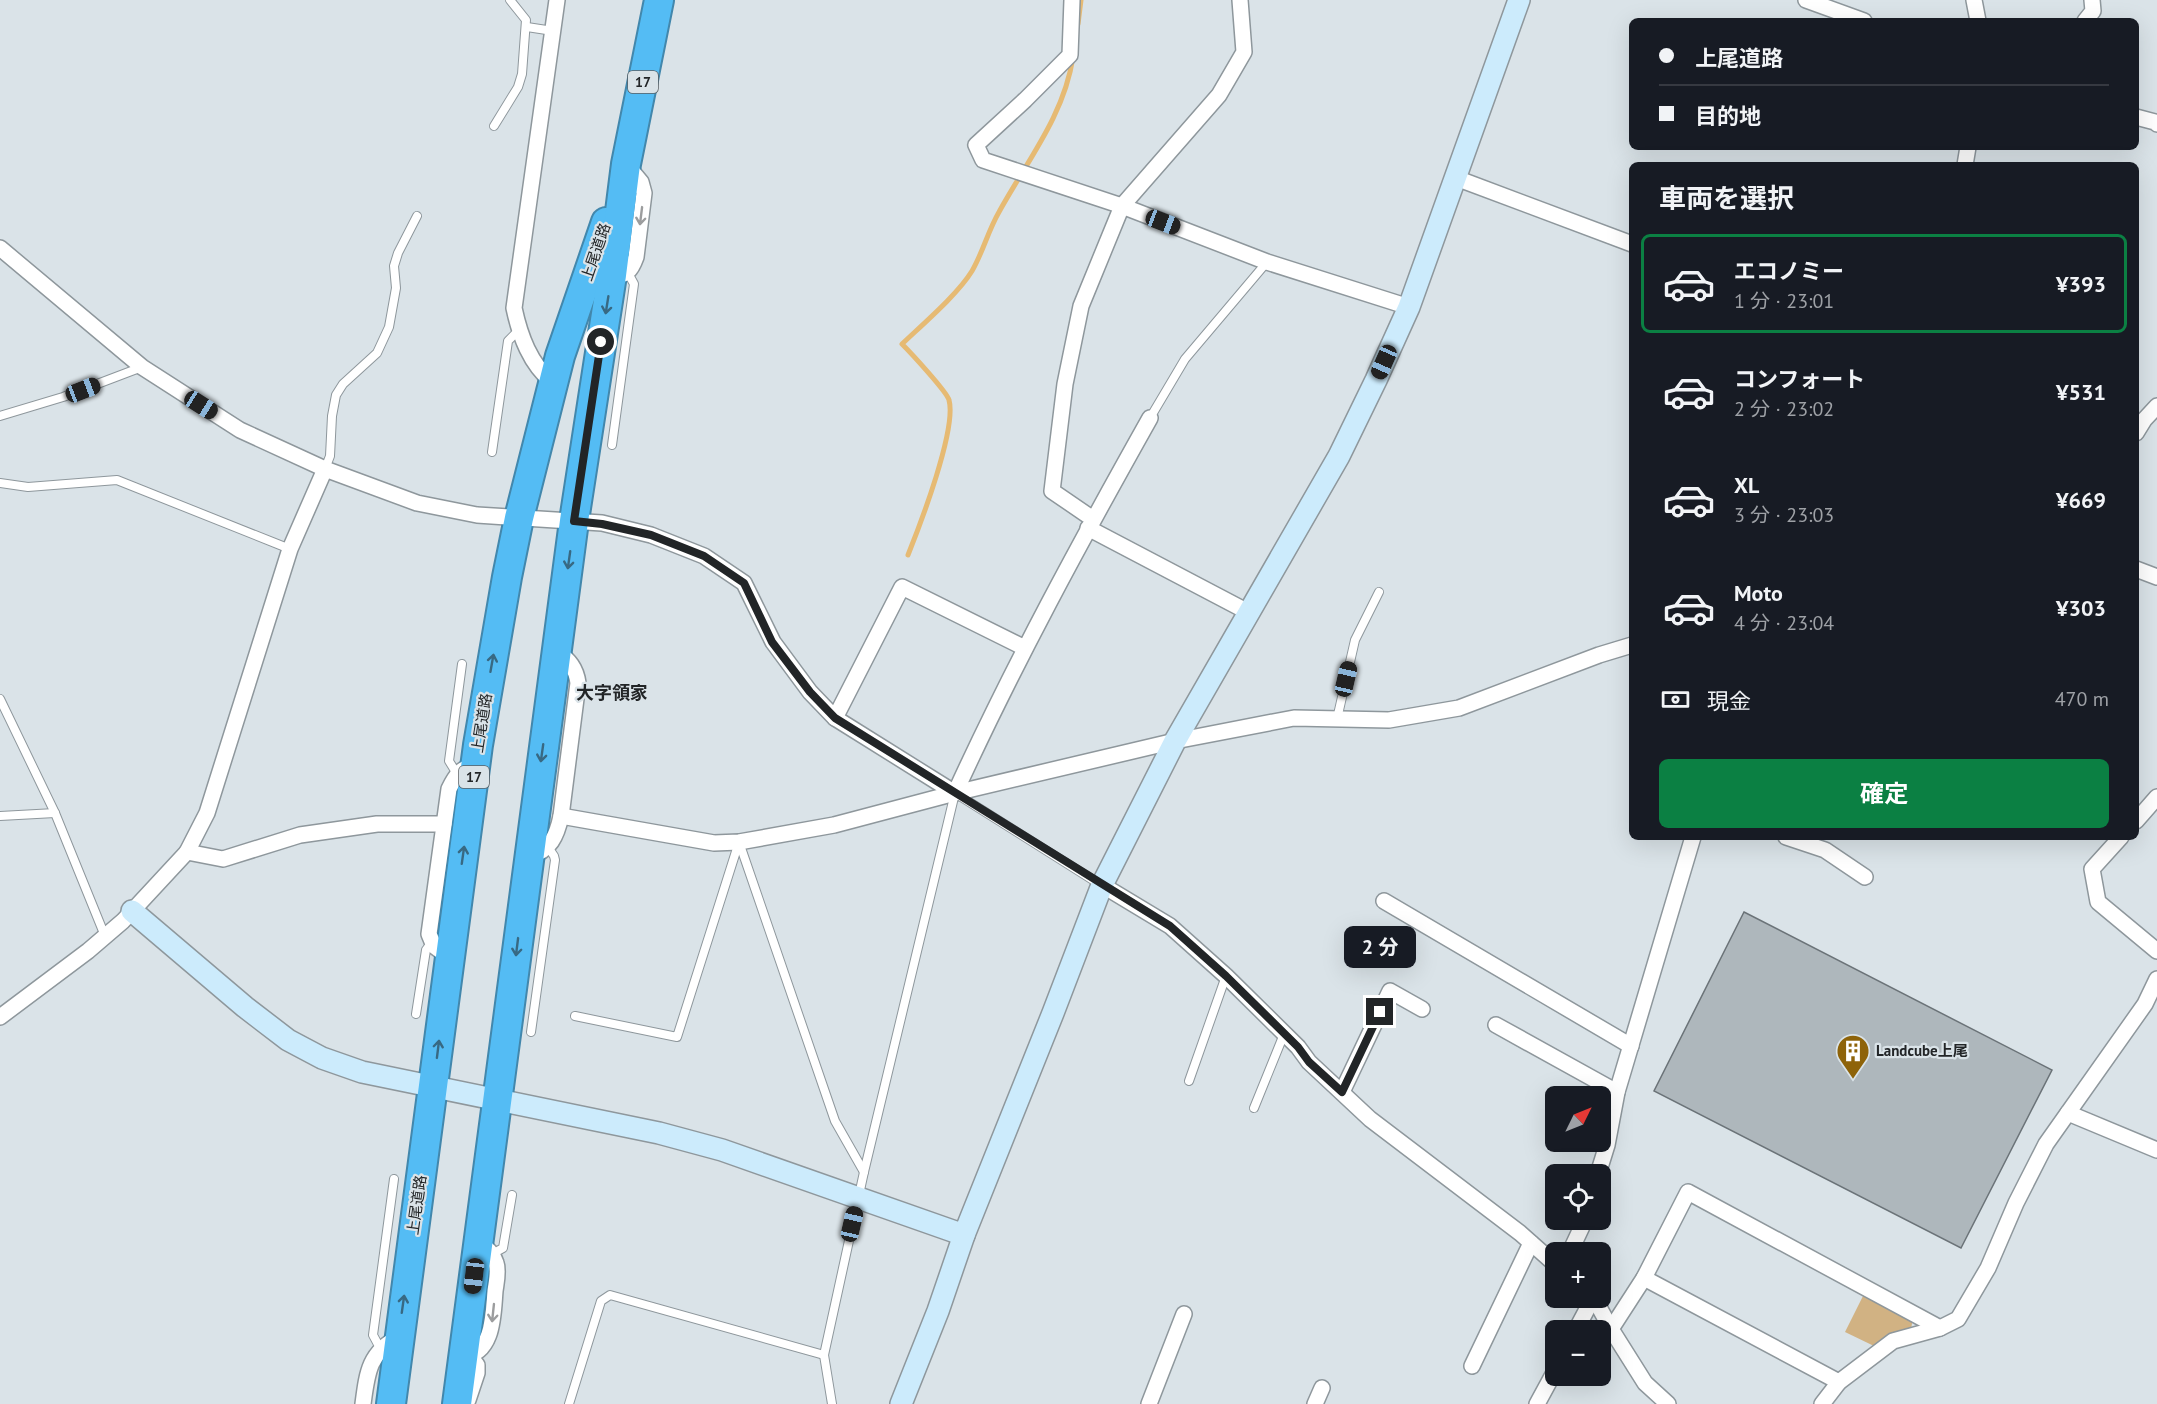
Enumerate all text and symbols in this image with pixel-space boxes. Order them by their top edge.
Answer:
text: 上尾道路 [1695,44,1783,72]
road number: 17 [628,71,658,93]
text: 目的地 [1695,102,1761,130]
text: 車両を選択 [1659,181,1794,215]
one-way arrow [635,206,646,226]
car [1143,207,1183,237]
street label: 上尾道路 [577,220,614,283]
icon: car [1662,257,1716,311]
text: エコノミー [1734,257,1844,285]
text: ¥393 [2056,270,2106,298]
text: 1 分 · 23:01 [1734,288,1834,314]
one-way arrow [601,295,612,314]
route start [587,328,614,355]
car [1368,342,1400,382]
icon: car [1662,365,1716,419]
text: コンフォート [1734,365,1865,393]
car [63,375,103,405]
text: ¥531 [2056,378,2106,406]
car [181,388,221,422]
text: 2 分 · 23:02 [1734,396,1834,422]
text: XL [1734,471,1759,499]
icon: car [1662,473,1716,527]
text: ¥669 [2056,486,2106,514]
text: 3 分 · 23:03 [1734,502,1834,528]
one-way arrow [563,550,574,569]
text: Moto [1734,579,1783,607]
icon: car [1662,581,1716,635]
text: ¥303 [2056,594,2106,622]
text: 4 分 · 23:04 [1734,610,1834,636]
one-way arrow [487,653,498,673]
car [1333,659,1359,699]
district label: 大字領家 [576,681,648,704]
icon: cash [1659,683,1692,716]
text: 470 m [2055,686,2109,712]
text: 現金 [1707,687,1751,715]
street label: 上尾道路 [467,692,496,754]
one-way arrow [537,743,548,763]
button: 確定 [1659,759,2109,828]
road number: 17 [459,766,489,788]
one-way arrow [458,846,469,866]
callout: 2 分 [1344,925,1416,967]
text: 2 分 [1362,934,1398,960]
one-way arrow [512,936,523,956]
route end [1366,998,1393,1025]
building icon: Landcube上尾 [1835,1033,1871,1080]
one-way arrow [432,1039,443,1059]
place label: Landcube上尾 [1876,1041,1968,1060]
north arrow [1545,1086,1611,1152]
map controls [1545,1086,1611,1386]
button: locate [1545,1164,1611,1230]
street label: 上尾道路 [403,1174,430,1236]
car [839,1204,865,1244]
button: + [1545,1242,1611,1308]
car [463,1257,485,1295]
one-way arrow [398,1295,409,1315]
one-way arrow [487,1303,498,1323]
button: − [1545,1320,1611,1386]

